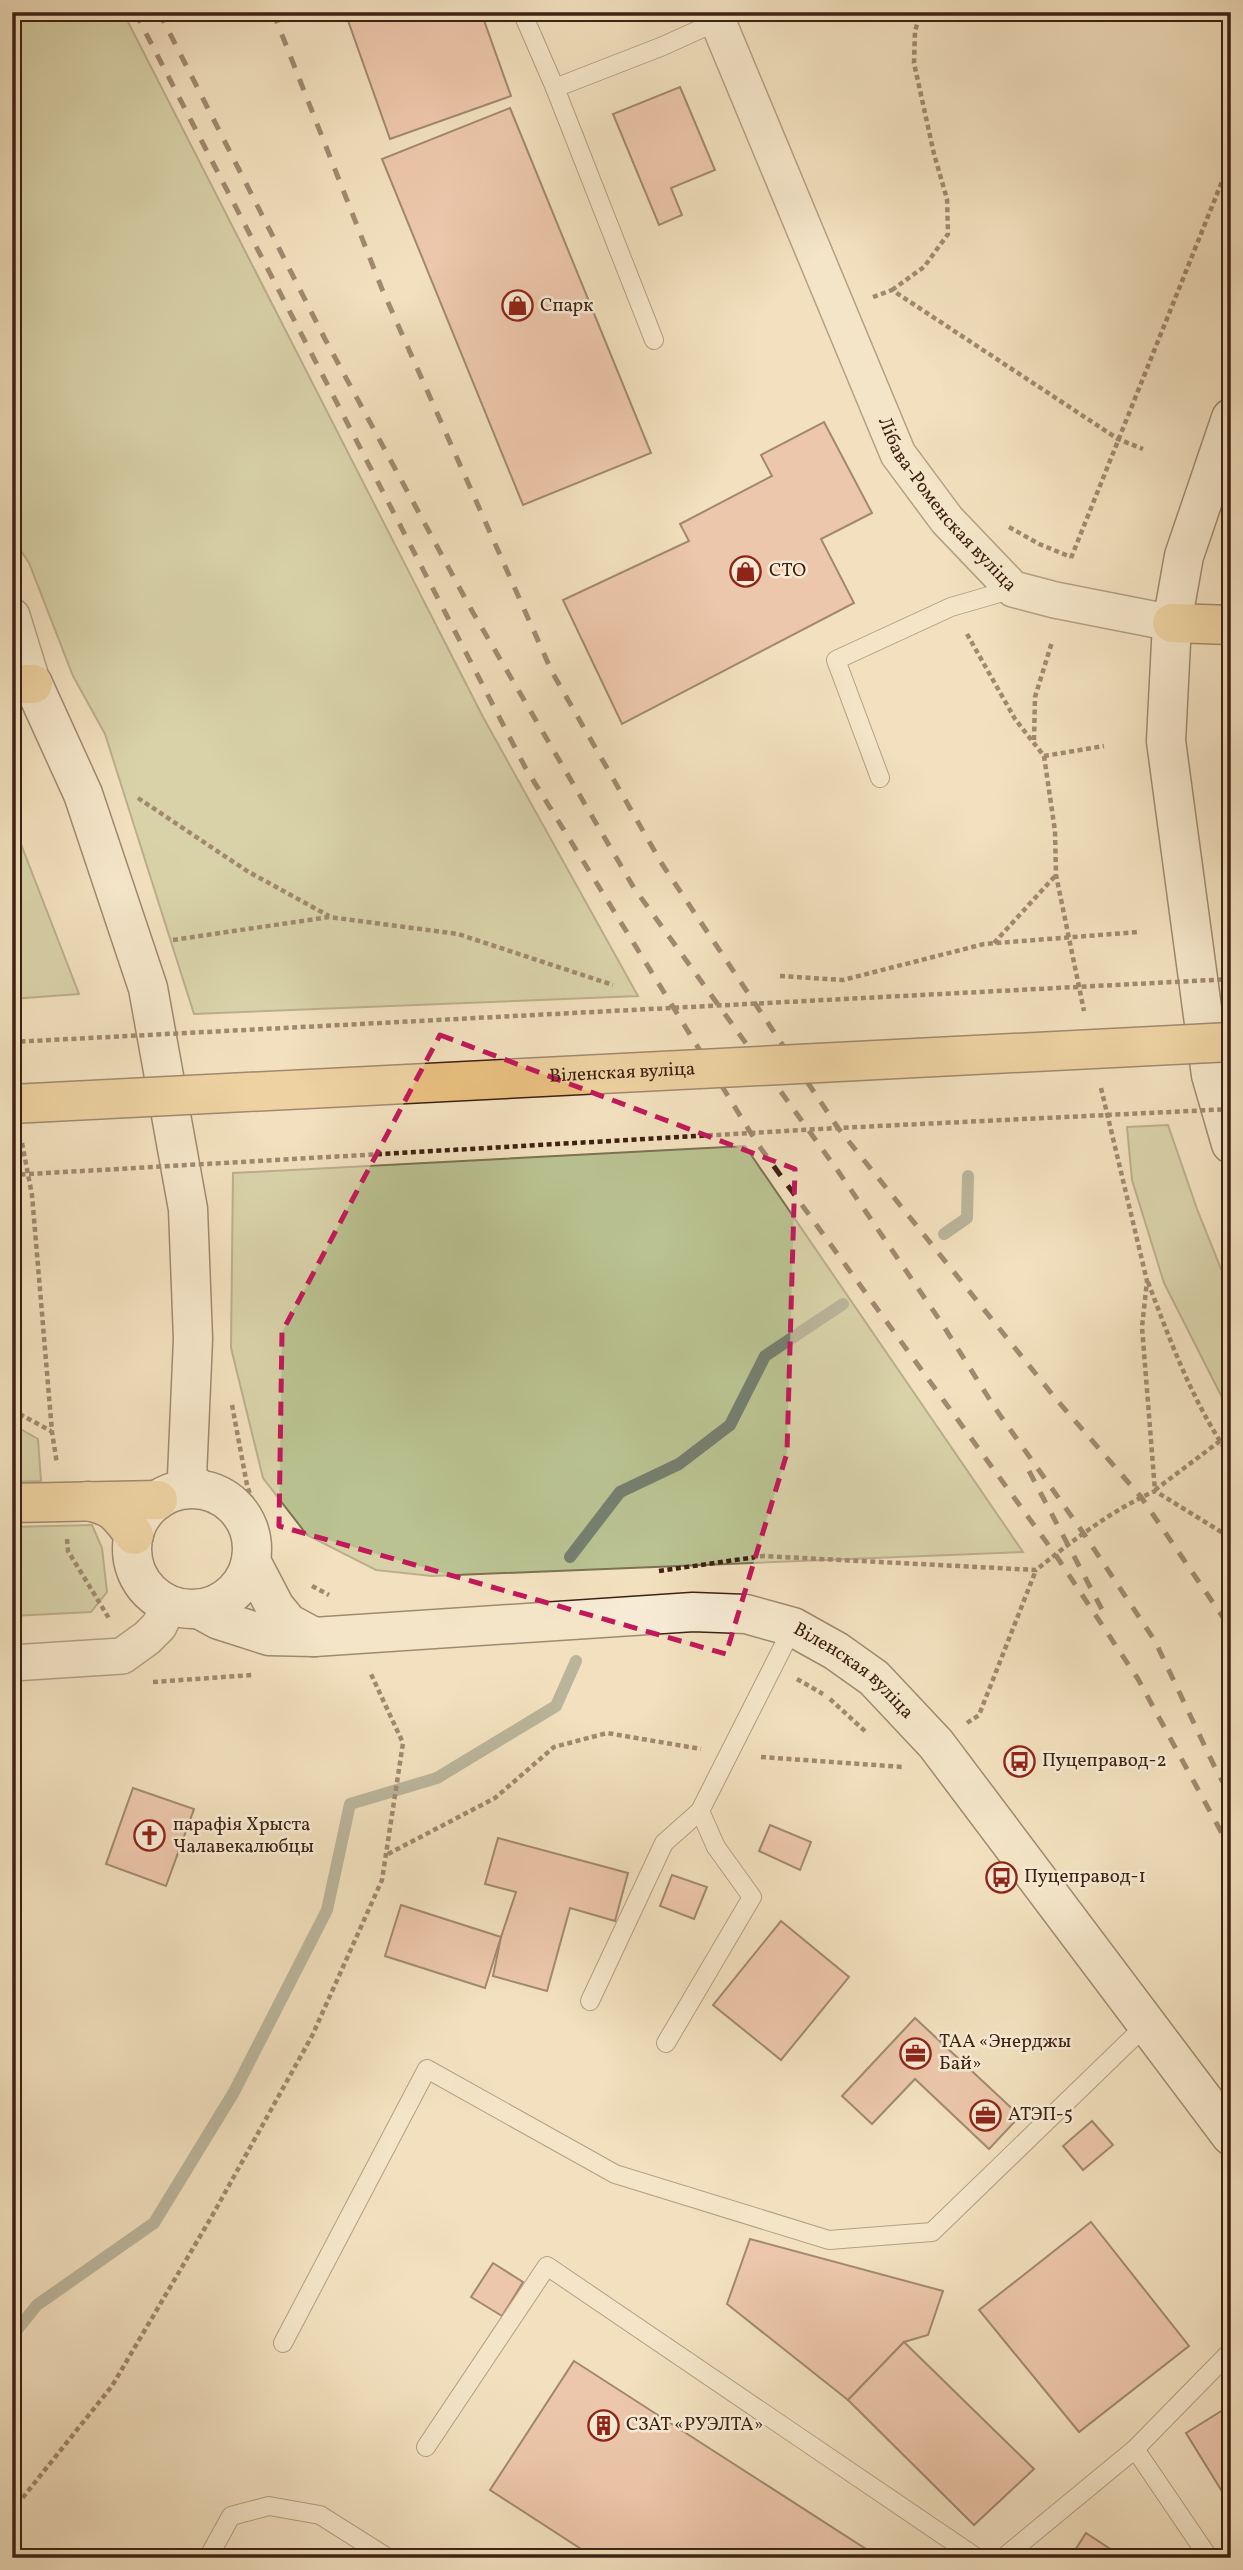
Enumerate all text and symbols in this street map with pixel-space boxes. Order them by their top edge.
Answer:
shop icon: Спарк [500,289,534,323]
place label: Спарк [540,293,593,319]
street label: Лібава-Роменская вуліца [871,413,1022,598]
shop icon: СТО [729,554,763,588]
place label: СТО [769,558,806,584]
street label: Віленская вуліца [548,1056,696,1090]
street label: Віленская вуліца [788,1617,919,1725]
bus stop icon: Пуцеправод-2 [1002,1744,1036,1778]
place label: Пуцеправод-2 [1042,1748,1167,1774]
place label: парафія Хрыста Чалавекалюбцы [173,1812,314,1860]
church icon: парафія Хрыста Чалавекалюбцы [133,1819,167,1853]
bus stop icon: Пуцеправод-1 [984,1860,1018,1894]
place label: Пуцеправод-1 [1024,1864,1146,1890]
place label: ТАА «Энерджы Бай» [939,2029,1071,2077]
office icon: ТАА «Энерджы Бай» [899,2036,933,2070]
office icon: АТЭП-5 [968,2098,1002,2132]
place label: АТЭП-5 [1008,2102,1073,2128]
building icon: СЗАТ «РУЭЛТА» [586,2408,620,2442]
place label: СЗАТ «РУЭЛТА» [626,2412,763,2438]

